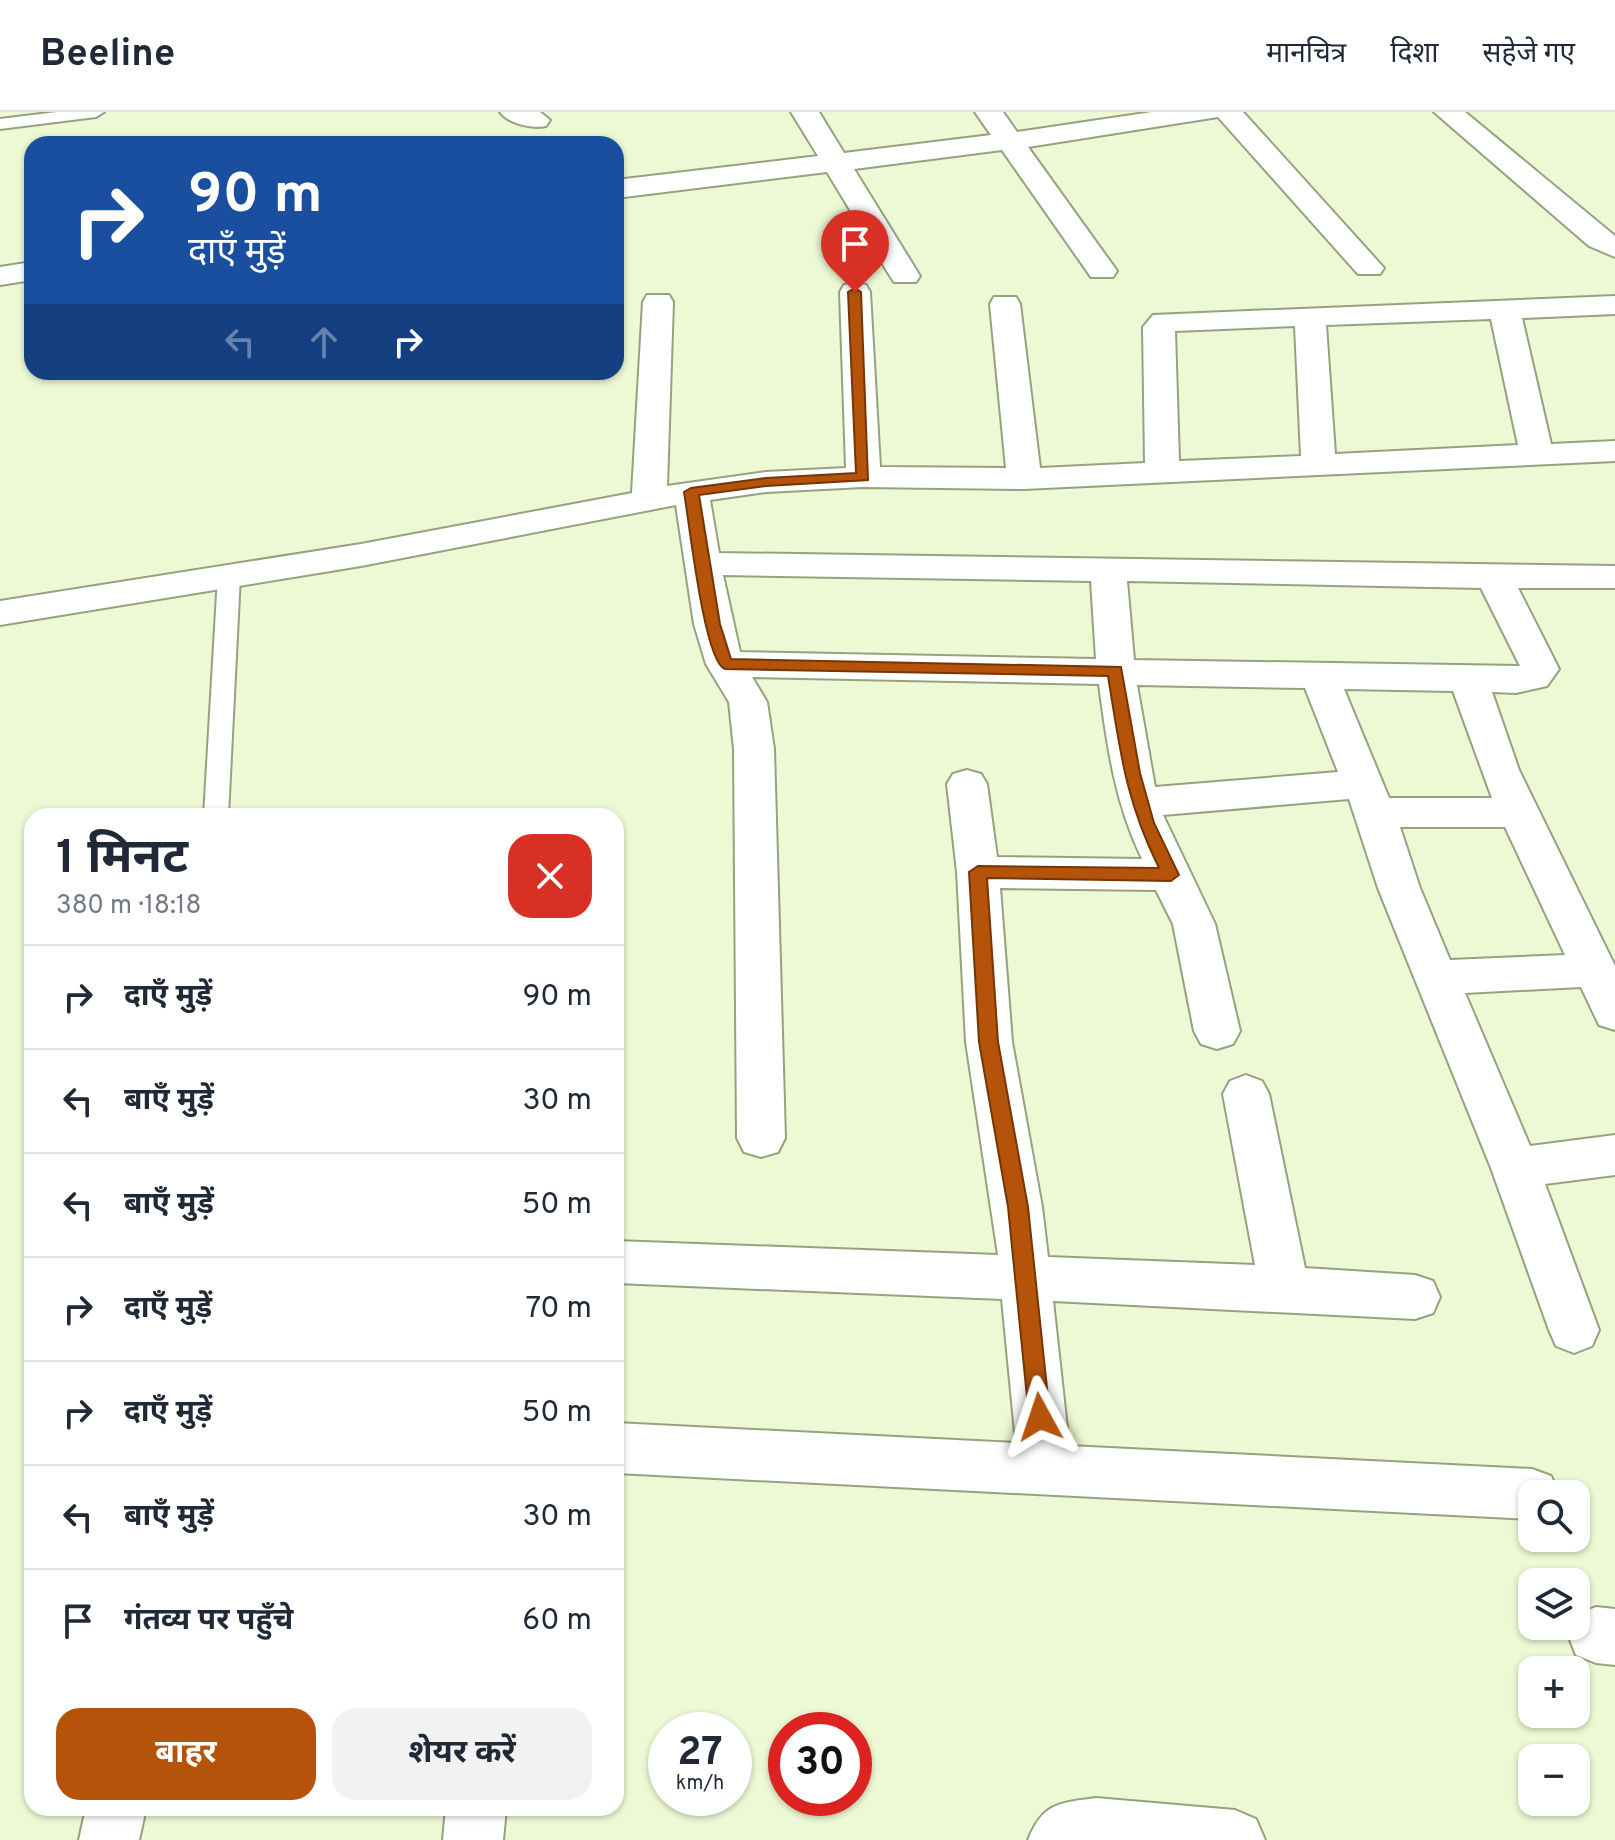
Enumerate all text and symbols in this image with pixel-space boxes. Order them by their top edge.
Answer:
text: Beeline [40,31,175,80]
text: मानचित्र [1266,37,1346,73]
text: दिशा [1390,37,1439,73]
text: सहेजे गए [1483,37,1575,73]
text: 90 m [188,162,323,232]
icon: right [56,168,160,272]
pin [821,210,889,292]
icon: arrive [833,222,877,266]
text: दाएँ मुड़ें [188,231,286,277]
icon: left [218,320,262,364]
icon: ahead [302,320,346,364]
icon: right [386,320,430,364]
text: 1 मिनट [56,830,188,890]
button: close [508,834,592,918]
text: 380 m · 18:18 [56,890,201,923]
icon: right [56,975,100,1019]
text: दाएँ मुड़ें [124,979,212,1016]
text: 90 m [523,979,592,1016]
icon: left [56,1079,100,1123]
text: बाएँ मुड़ें [124,1083,214,1120]
text: 30 m [523,1083,592,1120]
icon: left [56,1183,100,1227]
text: बाएँ मुड़ें [124,1187,214,1224]
text: 50 m [522,1187,592,1224]
icon: right [56,1287,100,1331]
text: दाएँ मुड़ें [124,1291,212,1328]
text: 70 m [526,1291,592,1328]
position arrow [998,1375,1082,1459]
icon: right [56,1391,100,1435]
text: दाएँ मुड़ें [124,1395,212,1432]
text: 50 m [522,1395,592,1432]
map controls [1518,1480,1590,1816]
button: search [1518,1480,1590,1552]
icon: left [56,1495,100,1539]
text: बाएँ मुड़ें [124,1499,214,1536]
text: 30 m [523,1499,592,1536]
button: layers [1518,1568,1590,1640]
icon: arrive [56,1599,100,1643]
text: गंतव्य पर पहुँचे [124,1603,293,1640]
text: 60 m [522,1603,592,1640]
button: + [1518,1656,1590,1728]
button: बाहर [56,1708,316,1800]
button: शेयर करें [332,1708,592,1800]
speed limit sign: 30 [768,1712,872,1816]
text: 27 [677,1729,723,1779]
button: − [1518,1744,1590,1816]
text: km/h [676,1771,724,1797]

